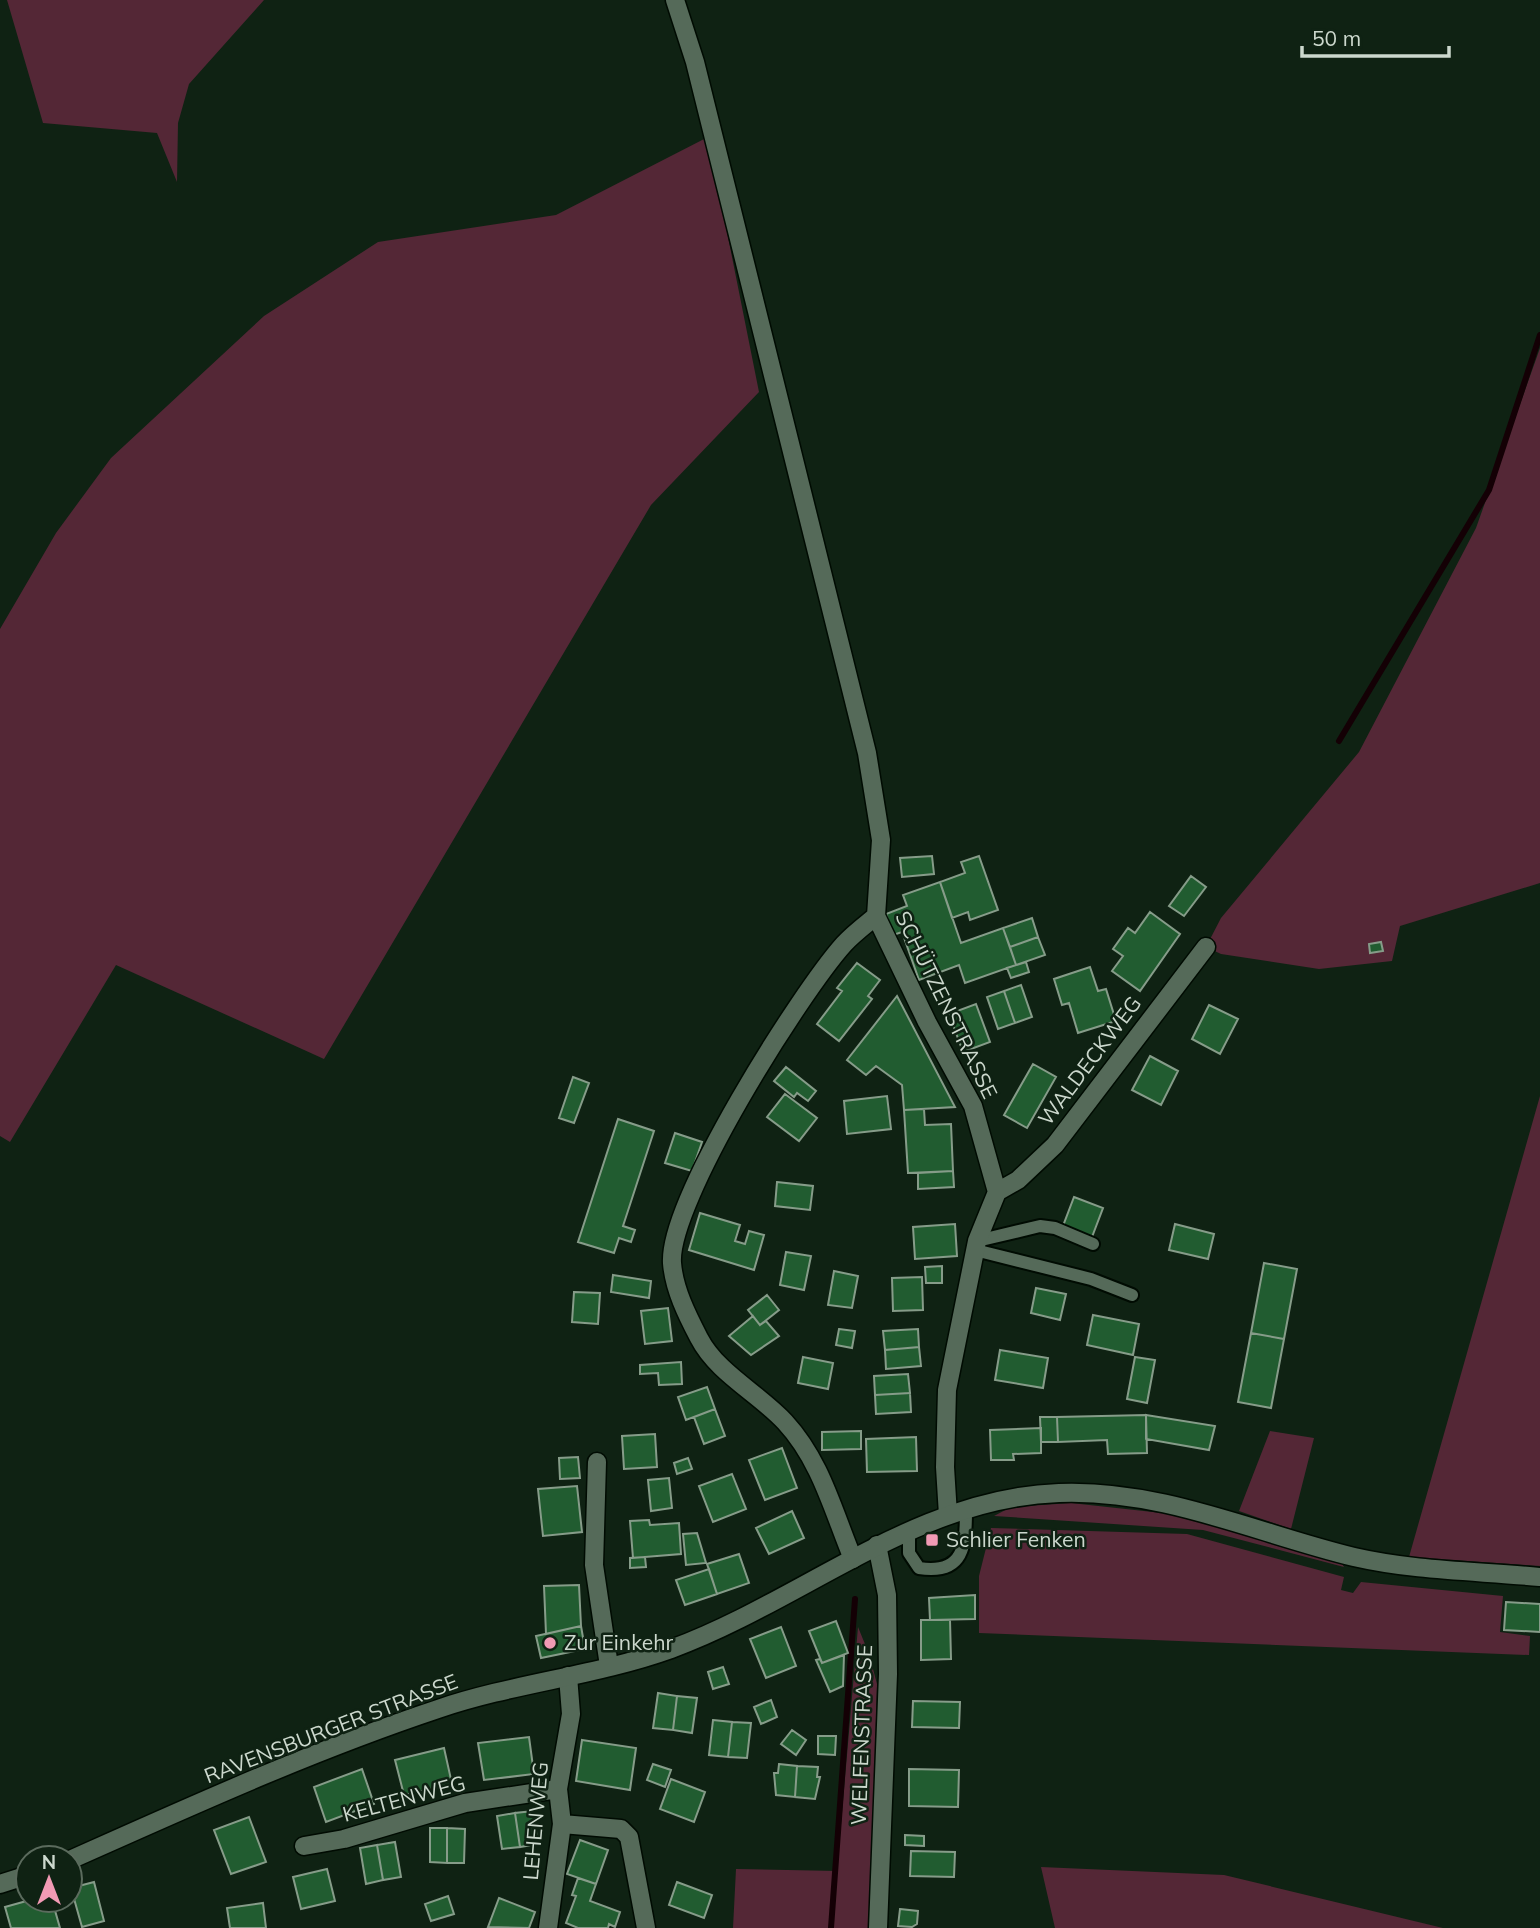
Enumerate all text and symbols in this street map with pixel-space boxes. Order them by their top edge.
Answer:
scale bar [1302,14,1449,58]
text: 50 m [1312,25,1361,51]
street label: SCHÜTZENSTRASSE [890,906,1004,1103]
street label: WALDECKWEG [1032,991,1146,1130]
place label: Schlier Fenken [946,1526,1086,1552]
marker: Schlier Fenken [924,1532,940,1548]
place label: Zur Einkehr [564,1629,673,1655]
marker: Zur Einkehr [542,1635,558,1651]
street label: WELFENSTRASSE [845,1644,877,1826]
street label: RAVENSBURGER STRASSE [200,1668,461,1789]
street label: LEHENWEG [517,1761,553,1881]
street label: KELTENWEG [339,1769,468,1827]
north arrow [14,1844,84,1914]
text: N [42,1850,56,1874]

